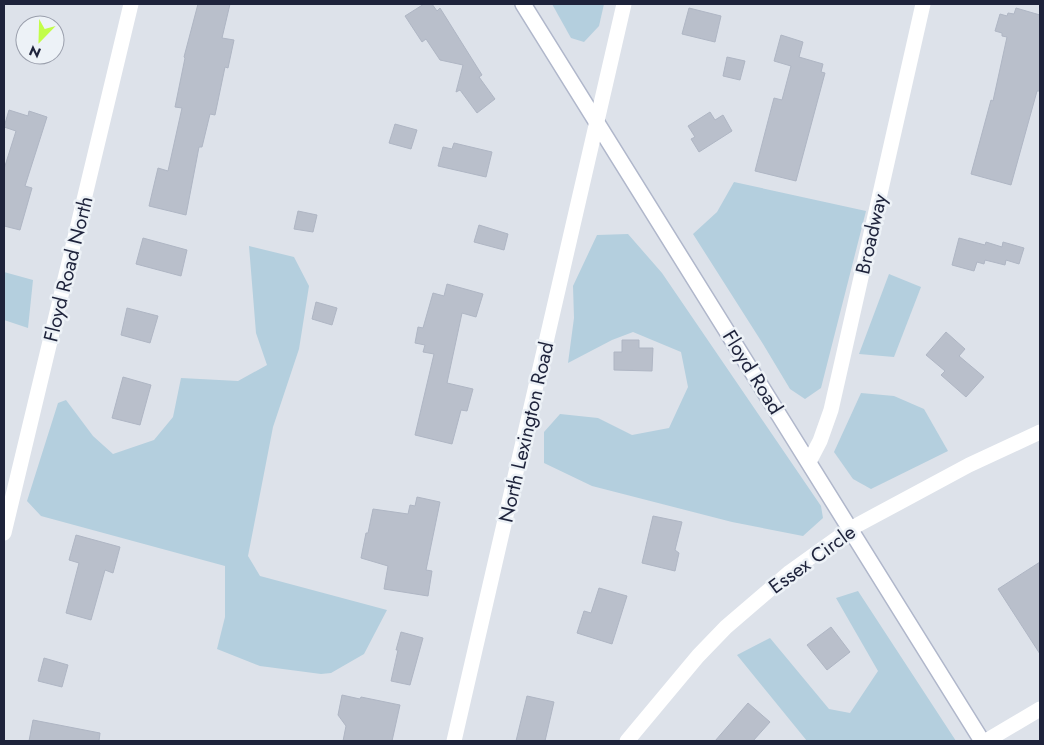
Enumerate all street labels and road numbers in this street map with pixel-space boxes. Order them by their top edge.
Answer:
street label: Broadway [848,191,895,277]
street label: Floyd Road North [36,193,101,345]
street label: Floyd Road [715,324,790,420]
street label: North Lexington Road [492,339,561,525]
street label: Essex Circle [763,518,862,601]

